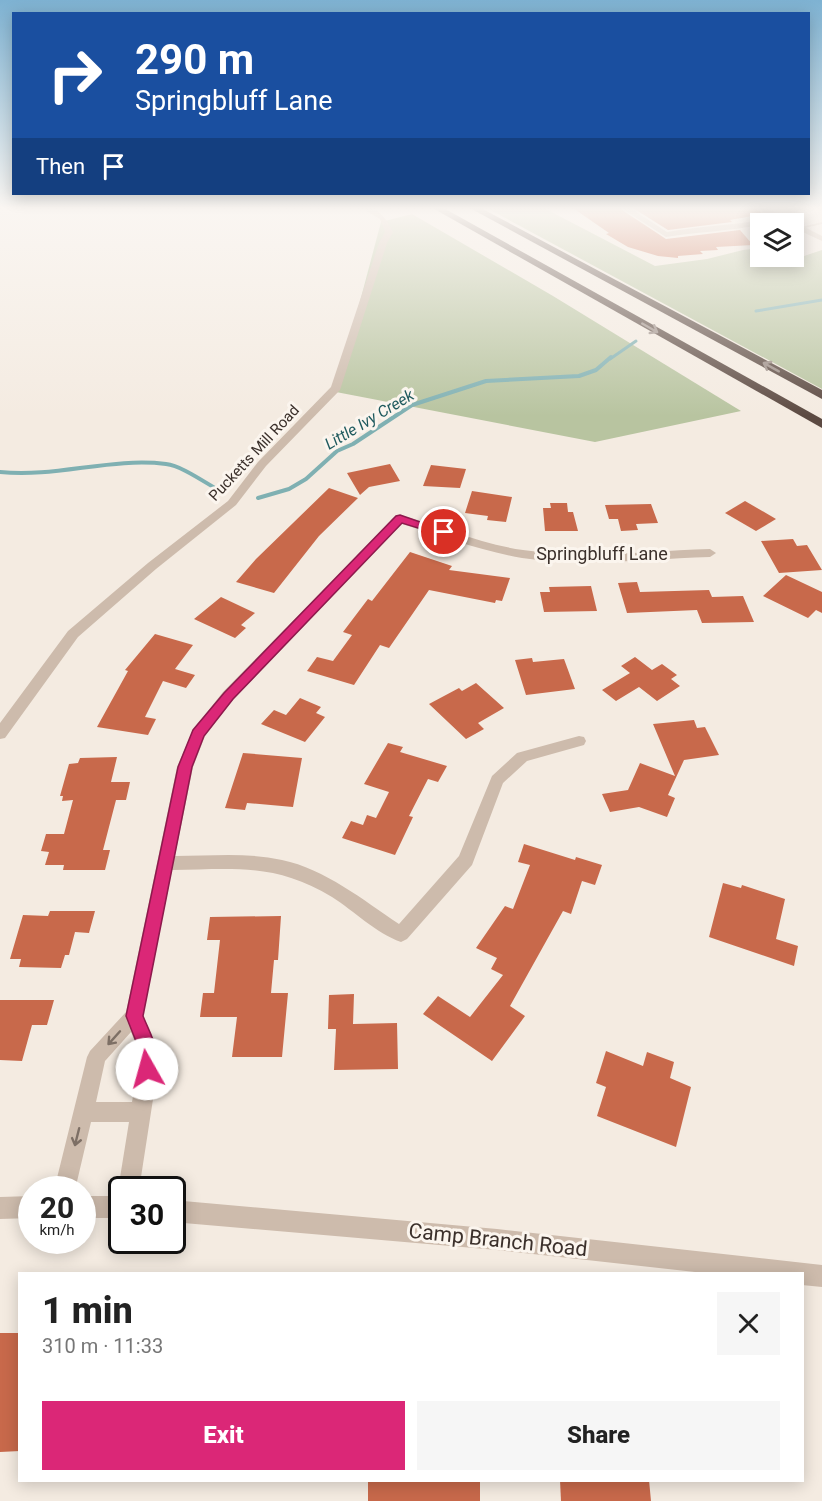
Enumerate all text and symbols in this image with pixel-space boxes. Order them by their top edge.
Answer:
text: 290 m [135,35,254,84]
icon: right [36,36,114,114]
text: Springbluff Lane [135,85,333,117]
icon: arrive [97,150,130,183]
text: Then [36,154,85,179]
map controls [750,213,804,267]
button: layers [750,213,804,267]
one-way arrow [641,322,658,334]
one-way arrow [763,361,780,373]
water label: Little Ivy Creek [321,385,418,454]
street label: Pucketts Mill Road [205,401,303,505]
pin [418,506,469,557]
icon: arrive [427,515,460,548]
street label: Springbluff Lane [536,543,668,564]
one-way arrow [107,1031,121,1046]
position arrow [115,1037,179,1101]
one-way arrow [71,1127,83,1146]
speed limit sign: 30 [108,1176,186,1254]
text: 20 [40,1190,74,1225]
street label: Camp Branch Road [408,1219,588,1261]
text: km/h [39,1221,75,1239]
text: 1 min [42,1290,133,1332]
button: close [717,1292,780,1355]
text: 310 m · 11:33 [42,1334,163,1358]
button: Exit [42,1401,405,1470]
button: Share [417,1401,780,1470]

